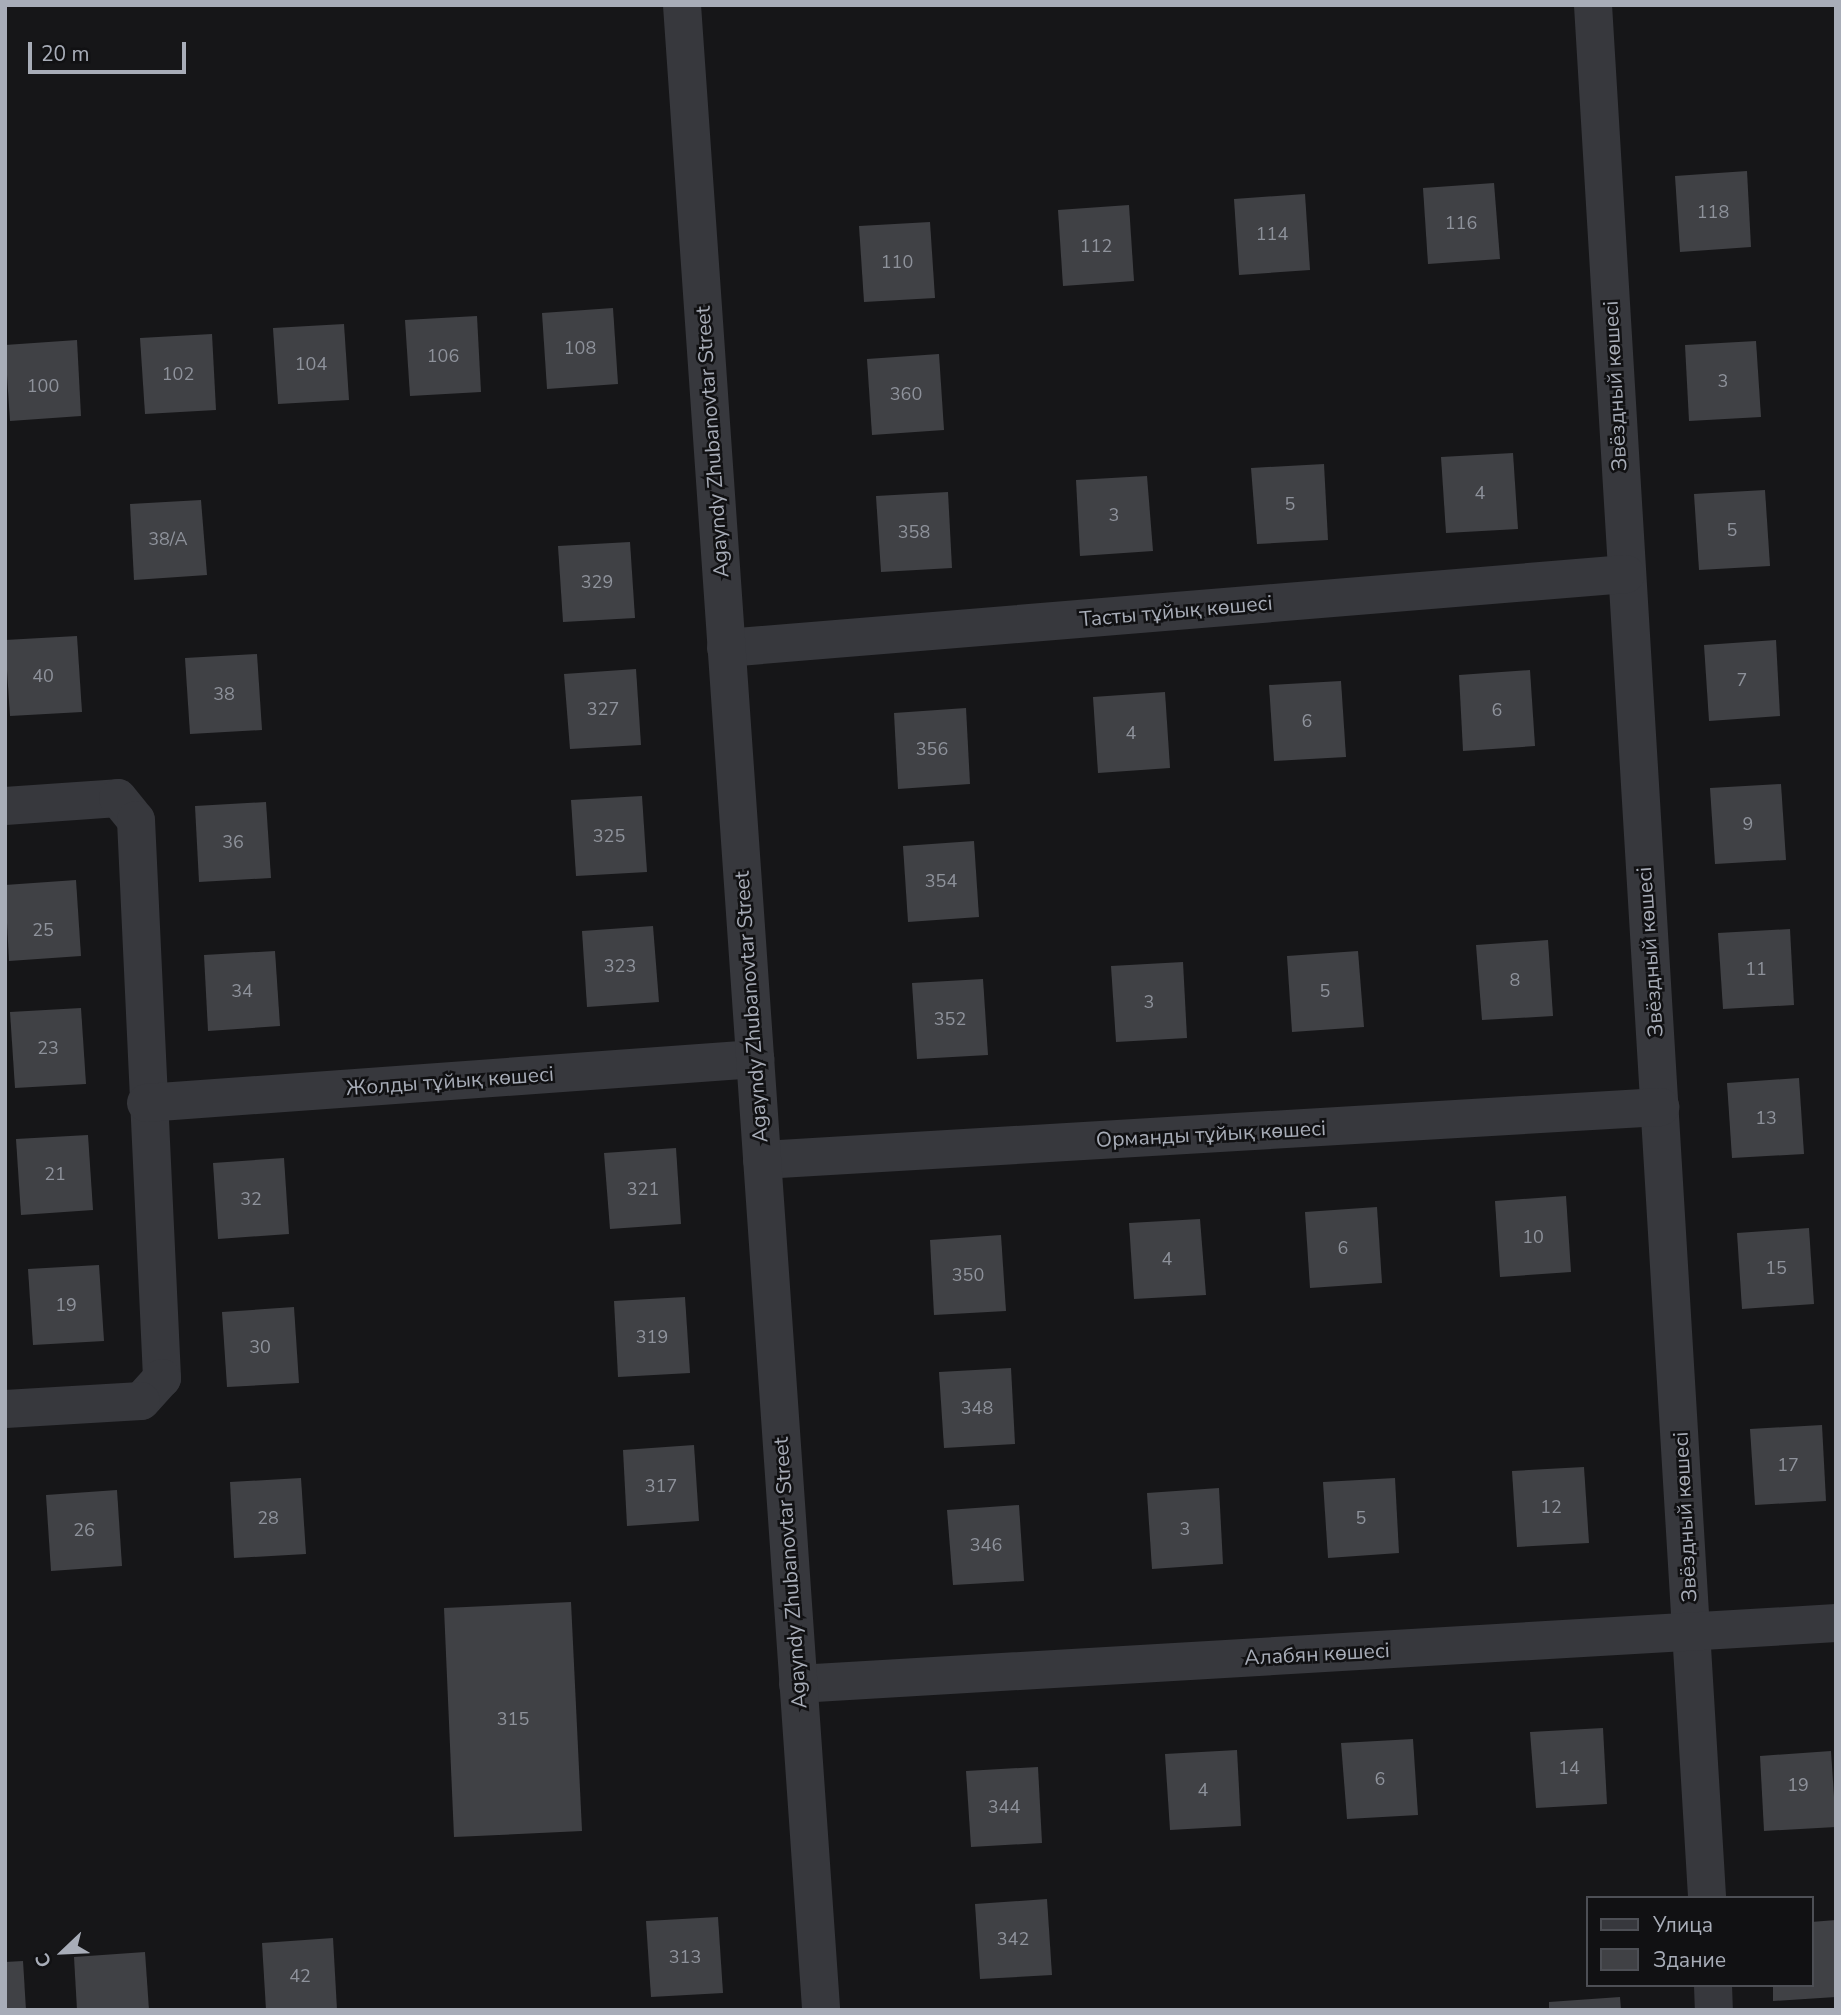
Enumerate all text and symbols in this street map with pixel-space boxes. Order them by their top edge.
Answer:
scale bar [32,28,189,72]
text: 20 m [41,40,90,68]
house number: 118 [1697,201,1729,223]
house number: 116 [1445,212,1477,234]
house number: 114 [1256,223,1288,245]
house number: 112 [1080,235,1112,257]
house number: 110 [881,251,913,273]
street label: Звёздный көшесі [1598,300,1632,472]
street label: Agayndy Zhubanovtar Street [690,305,734,579]
house number: 108 [564,337,596,359]
house number: 106 [427,345,459,367]
house number: 104 [295,353,327,375]
house number: 102 [162,363,194,385]
house number: 3 [1718,370,1728,392]
house number: 100 [27,375,59,397]
house number: 360 [890,383,922,405]
house number: 4 [1475,482,1485,504]
house number: 5 [1285,493,1295,515]
house number: 3 [1109,504,1119,526]
house number: 5 [1727,519,1737,541]
house number: 358 [898,521,930,543]
house number: 38/А [148,528,188,550]
house number: 329 [581,571,613,593]
street label: Тасты тұйық көшесі [1078,590,1274,632]
house number: 40 [32,665,54,687]
house number: 7 [1737,669,1747,691]
house number: 38 [213,683,235,705]
house number: 327 [587,698,619,720]
house number: 6 [1492,699,1502,721]
house number: 6 [1302,710,1312,732]
house number: 4 [1126,722,1136,744]
house number: 356 [916,738,948,760]
house number: 9 [1743,813,1753,835]
house number: 325 [593,825,625,847]
house number: 36 [222,831,244,853]
street label: Звёздный көшесі [1631,866,1669,1038]
street label: Agayndy Zhubanovtar Street [729,870,773,1144]
house number: 354 [925,870,957,892]
house number: 25 [32,919,54,941]
house number: 323 [604,955,636,977]
house number: 11 [1745,958,1767,980]
house number: 8 [1510,969,1520,991]
house number: 34 [231,980,253,1002]
house number: 5 [1320,980,1330,1002]
house number: 3 [1144,991,1154,1013]
house number: 352 [934,1008,966,1030]
house number: 23 [37,1037,59,1059]
street label: Жолды тұйық көшесі [345,1061,555,1101]
house number: 13 [1755,1107,1777,1129]
street label: Орманды тұйық көшесі [1095,1115,1327,1153]
house number: 21 [44,1163,66,1185]
house number: 321 [627,1178,659,1200]
house number: 32 [240,1188,262,1210]
house number: 10 [1522,1226,1544,1248]
house number: 6 [1338,1237,1348,1259]
house number: 4 [1162,1248,1172,1270]
house number: 15 [1765,1257,1787,1279]
house number: 350 [952,1264,984,1286]
house number: 19 [55,1294,77,1316]
house number: 319 [636,1326,668,1348]
house number: 30 [249,1336,271,1358]
house number: 348 [961,1397,993,1419]
street label: Звёздный көшесі [1668,1431,1702,1603]
street label: Agayndy Zhubanovtar Street [768,1436,812,1710]
house number: 17 [1777,1454,1799,1476]
house number: 317 [645,1475,677,1497]
house number: 12 [1540,1496,1562,1518]
house number: 28 [257,1507,279,1529]
house number: 5 [1356,1507,1366,1529]
house number: 3 [1180,1518,1190,1540]
house number: 26 [73,1519,95,1541]
house number: 346 [970,1534,1002,1556]
street label: Алабян көшесі [1244,1638,1390,1670]
house number: 315 [497,1708,529,1730]
house number: 14 [1558,1757,1580,1779]
house number: 6 [1375,1768,1385,1790]
house number: 19 [1787,1774,1809,1796]
house number: 4 [1198,1779,1208,1801]
house number: 344 [988,1796,1020,1818]
legend [1586,1896,1813,1987]
text: Улица [1653,1911,1713,1939]
north arrow [28,1917,98,1987]
house number: 342 [997,1928,1029,1950]
house number: 313 [669,1946,701,1968]
text: Здание [1653,1946,1726,1974]
text: С [29,1949,58,1971]
house number: 42 [289,1965,311,1987]

